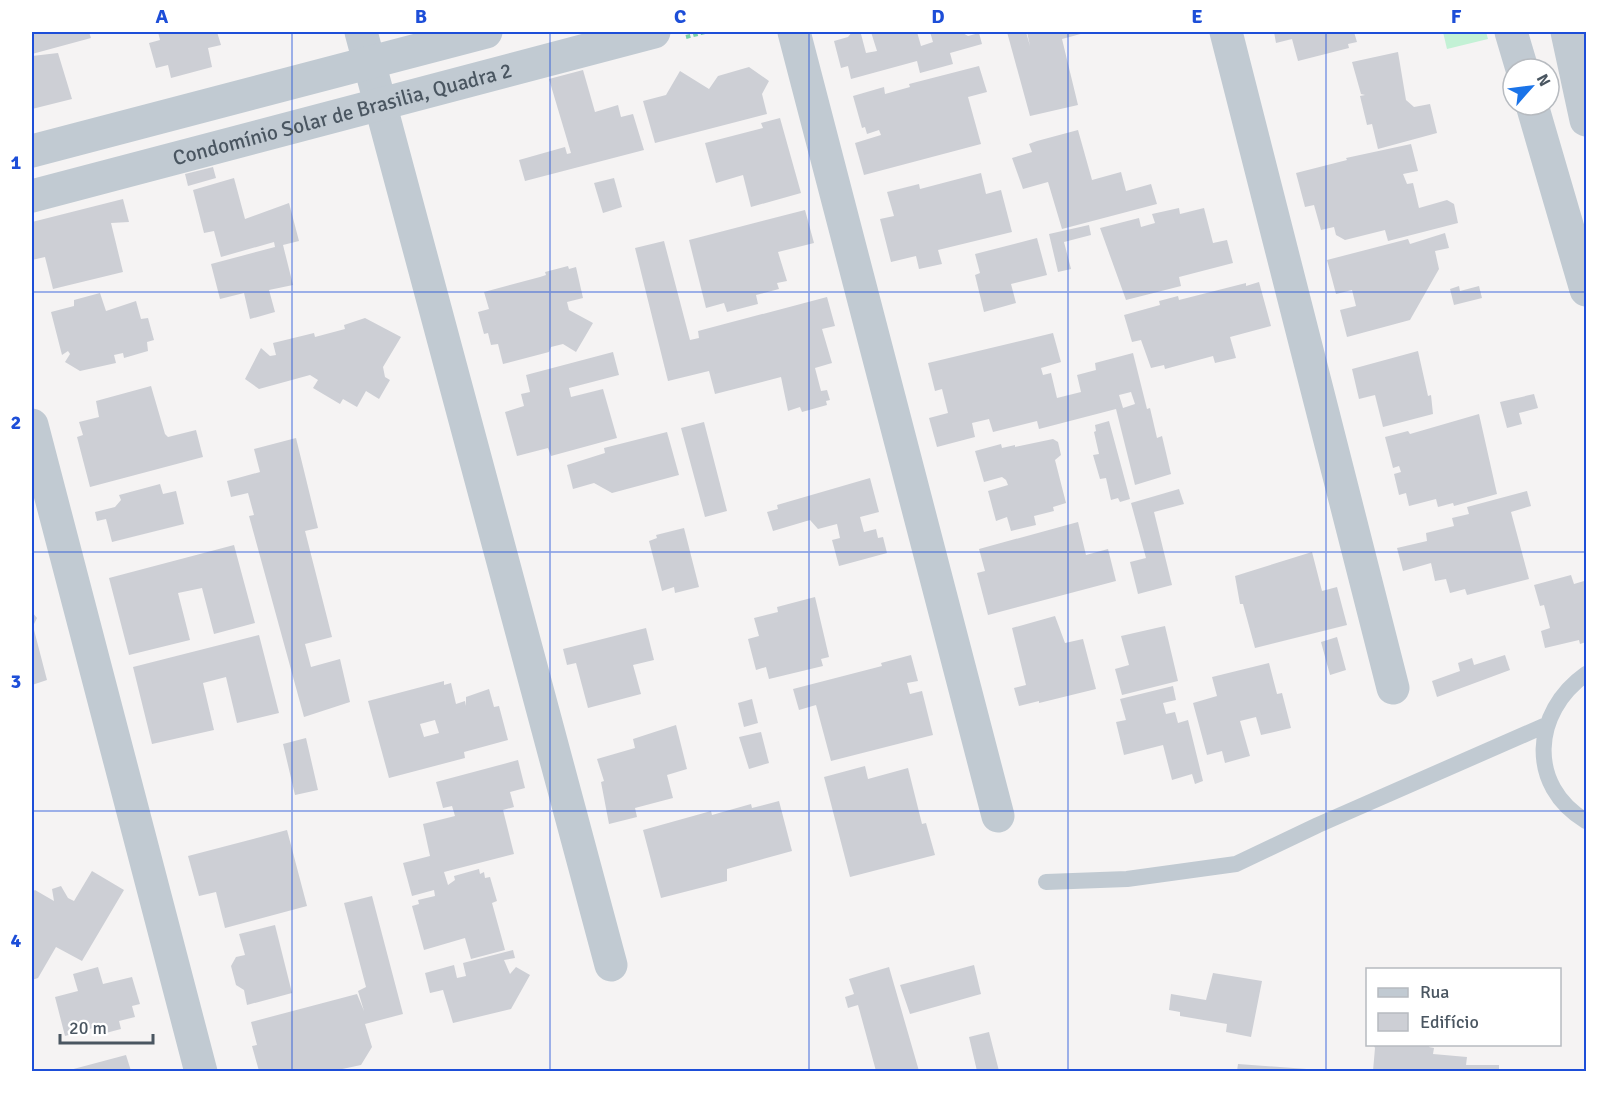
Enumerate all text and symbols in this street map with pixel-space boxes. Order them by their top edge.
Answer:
text: A [156,4,169,29]
text: B [415,4,427,29]
text: C [674,4,686,29]
text: D [931,4,945,29]
text: E [1191,4,1203,29]
text: F [1451,4,1462,29]
street label: Condomínio Solar de Brasilia, Quadra 2 [170,57,515,171]
north arrow [1501,57,1561,117]
text: N [1532,71,1555,90]
text: 1 [11,150,22,175]
text: 2 [11,410,21,435]
text: 3 [11,669,21,694]
text: 4 [11,928,22,953]
legend [1366,968,1561,1046]
text: Rua [1420,981,1449,1003]
scale bar [60,1007,153,1045]
text: Edifício [1420,1011,1479,1033]
text: 20 m [69,1017,107,1039]

